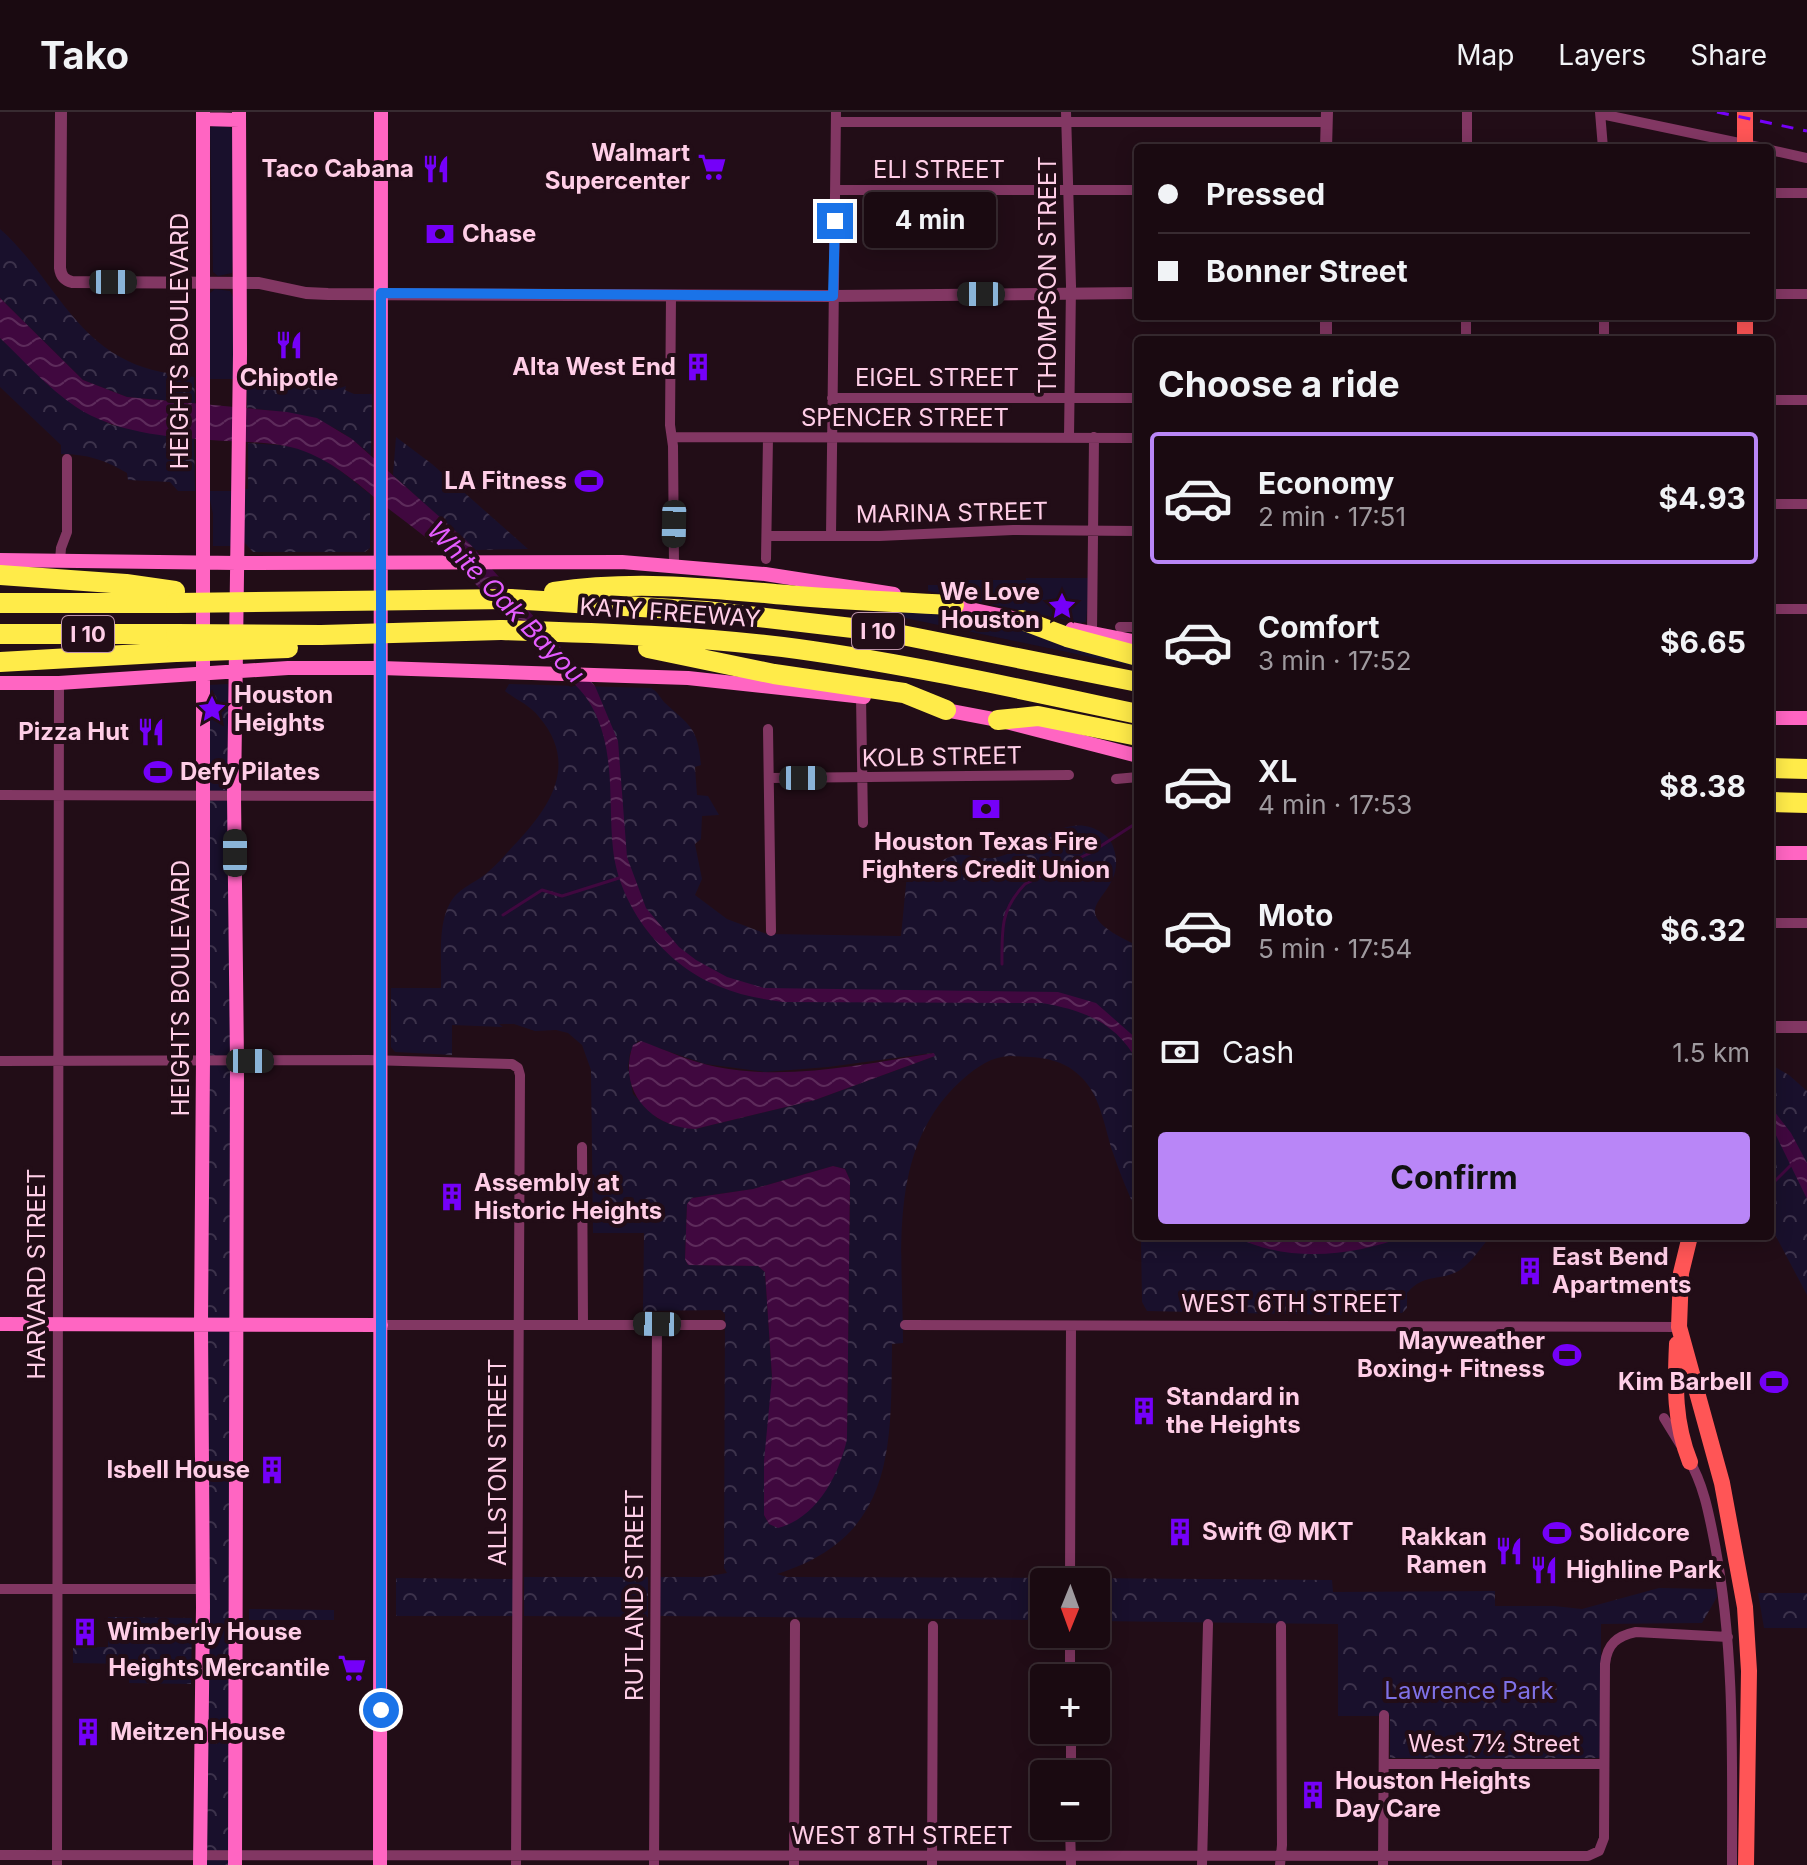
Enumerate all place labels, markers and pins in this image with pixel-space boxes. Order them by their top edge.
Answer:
place label: Walmart Supercenter [545,138,690,195]
supermarket icon: Walmart Supercenter [697,152,727,182]
place label: Taco Cabana [261,154,414,183]
restaurant icon: Taco Cabana [421,154,451,184]
bank icon: Chase [425,219,455,249]
place label: Chase [462,219,536,248]
restaurant icon: Chipotle [274,330,304,360]
place label: Alta West End [512,352,676,381]
building icon: Alta West End [683,352,713,382]
place label: Chipotle [240,363,338,392]
place label: LA Fitness [444,466,567,495]
sports icon: LA Fitness [574,466,604,496]
place label: We Love Houston [940,577,1040,634]
place icon: We Love Houston [1047,591,1077,621]
place label: Houston Heights [234,680,333,737]
place icon: Houston Heights [197,694,227,724]
place label: Pizza Hut [18,717,129,746]
restaurant icon: Pizza Hut [136,717,166,747]
sports icon: Defy Pilates [143,757,173,787]
place label: Defy Pilates [180,757,320,786]
bank icon: Houston Texas Fire Fighters Credit Union [971,794,1001,824]
place label: Houston Texas Fire Fighters Credit Union [862,827,1110,884]
place label: Assembly at Historic Heights [474,1168,662,1225]
building icon: Assembly at Historic Heights [437,1182,467,1212]
place label: East Bend Apartments [1552,1242,1691,1299]
building icon: East Bend Apartments [1515,1256,1545,1286]
place label: Mayweather Boxing+ Fitness [1357,1326,1545,1383]
sports icon: Mayweather Boxing+ Fitness [1552,1340,1582,1370]
place label: Kim Barbell [1618,1367,1752,1396]
sports icon: Kim Barbell [1759,1367,1789,1397]
place label: Standard in the Heights [1166,1382,1301,1439]
building icon: Standard in the Heights [1129,1396,1159,1426]
place label: Isbell House [106,1455,250,1484]
building icon: Isbell House [257,1455,287,1485]
building icon: Swift @ MKT [1165,1517,1195,1547]
place label: Swift @ MKT [1202,1517,1353,1546]
sports icon: Solidcore [1542,1518,1572,1548]
place label: Solidcore [1579,1518,1690,1547]
place label: Rakkan Ramen [1401,1522,1487,1579]
restaurant icon: Rakkan Ramen [1494,1536,1524,1566]
restaurant icon: Highline Park [1529,1555,1559,1585]
place label: Highline Park [1566,1555,1722,1584]
building icon: Wimberly House [70,1617,100,1647]
place label: Wimberly House [107,1617,302,1646]
place label: Heights Mercantile [108,1653,330,1682]
supermarket icon: Heights Mercantile [337,1653,367,1683]
building icon: Meitzen House [73,1717,103,1747]
place label: Meitzen House [110,1717,285,1746]
place label: Houston Heights Day Care [1335,1766,1531,1823]
building icon: Houston Heights Day Care [1298,1780,1328,1810]

